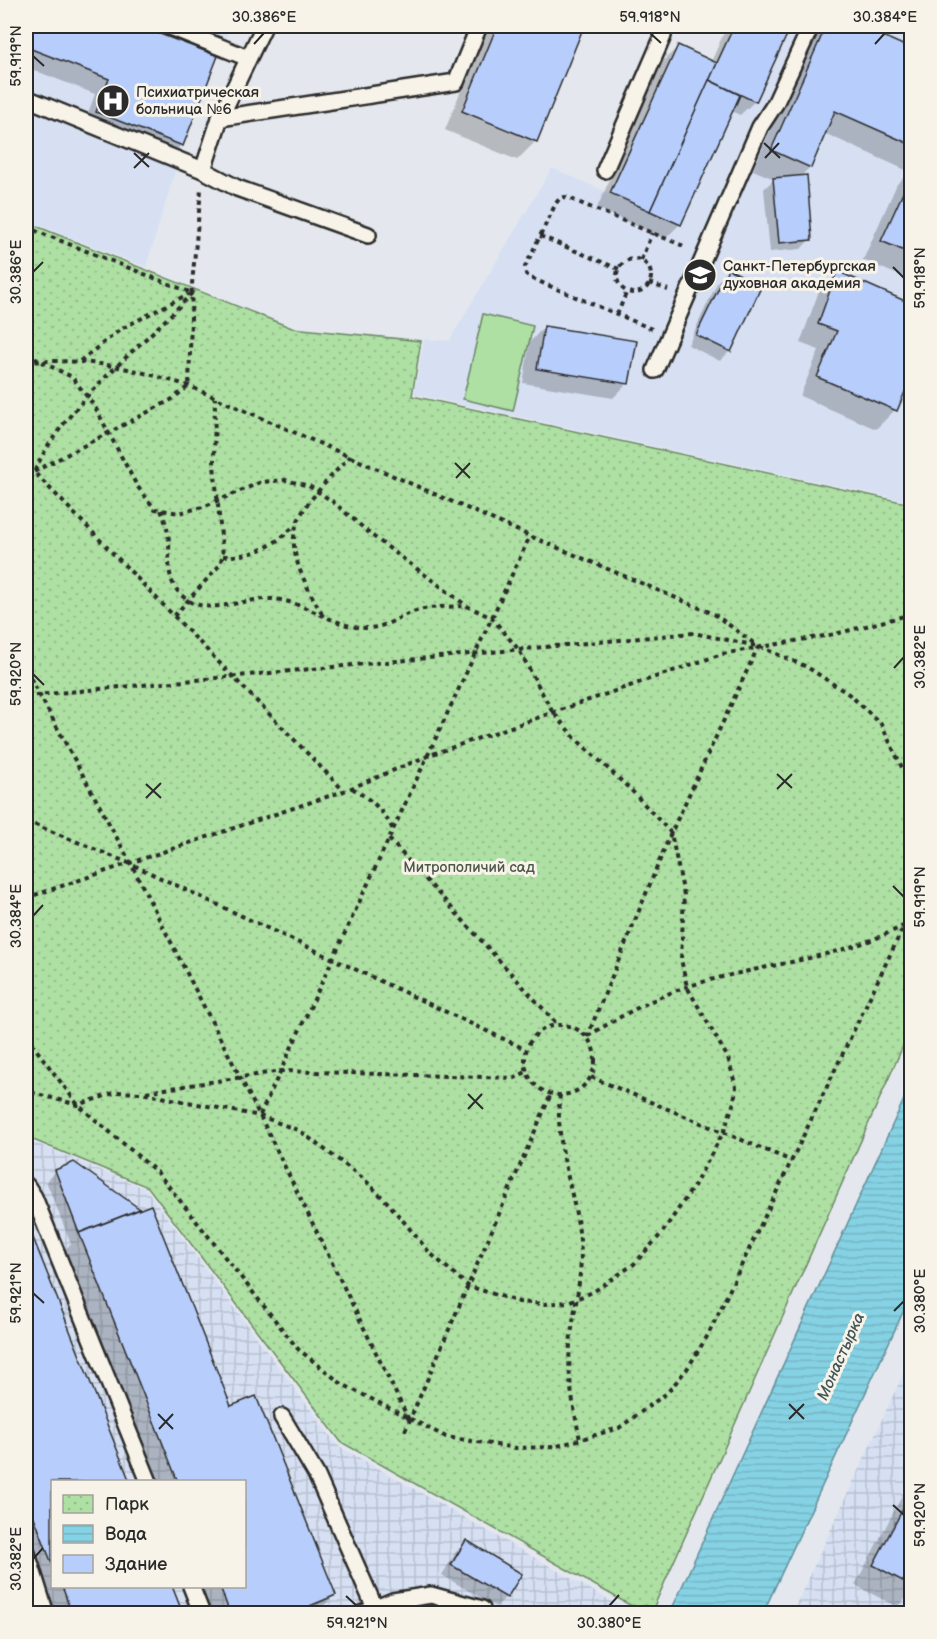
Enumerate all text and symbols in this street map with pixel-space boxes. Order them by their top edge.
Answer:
text: 30.386°E [232,8,296,27]
text: 59.918°N [619,8,681,27]
text: 30.384°E [853,8,917,27]
text: 59.919°N [7,25,26,87]
hospital icon: Психиатрическая больница №6 [95,83,131,119]
place label: Психиатрическая больница №6 [136,83,259,119]
text: 30.386°E [7,240,26,304]
text: 59.918°N [911,247,930,309]
school or university icon: Санкт-Петербургская духовная академия [682,257,718,293]
place label: Санкт-Петербургская духовная академия [723,257,876,293]
text: 30.382°E [911,625,930,689]
text: 59.920°N [7,642,26,706]
park label: Митрополичий сад [403,858,535,877]
text: 59.919°N [911,866,930,928]
text: 30.384°E [7,884,26,948]
text: 59.921°N [7,1262,26,1324]
text: 30.380°E [911,1269,930,1333]
water label: Монастырка [814,1310,869,1403]
legend [51,1480,246,1588]
text: 59.920°N [911,1483,930,1547]
text: Парк [105,1494,149,1515]
text: Вода [105,1524,147,1545]
text: 30.382°E [7,1527,26,1591]
text: Здание [105,1554,167,1575]
text: 59.921°N [326,1614,388,1633]
text: 30.380°E [577,1614,641,1633]

